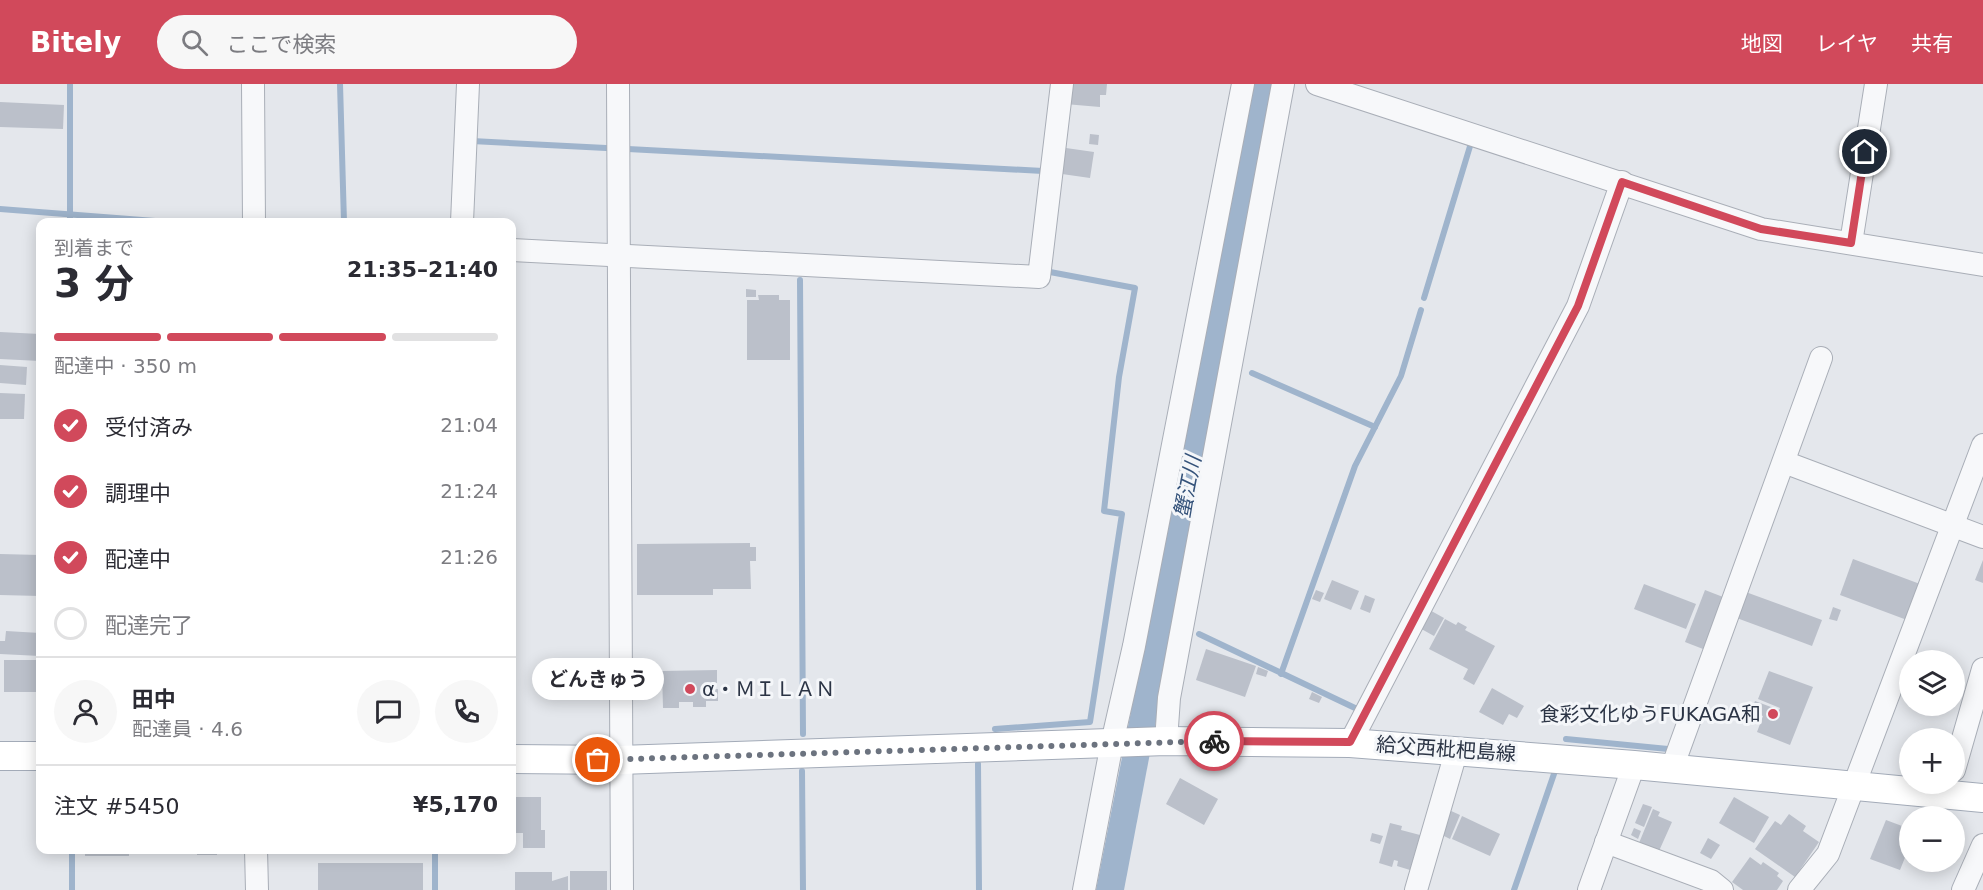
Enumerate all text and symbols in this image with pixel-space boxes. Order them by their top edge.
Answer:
search box [157,15,577,69]
text: Bitely [30,26,121,59]
icon: search [178,26,211,59]
text: ここで検索 [226,32,336,57]
text: 地図 [1741,32,1783,56]
text: レイヤ [1816,32,1878,56]
text: 共有 [1911,32,1953,56]
pin [1839,126,1890,177]
icon: home [1848,135,1881,168]
text: 到着まで [54,236,134,260]
text: 21:35–21:40 [347,257,498,282]
text: 3 分 [54,261,134,306]
text: 配達中 · 350 m [54,354,197,378]
icon: check [54,409,87,442]
text: 21:04 [440,413,498,437]
text: 受付済み [105,415,193,440]
water label: 蟹江川 [1170,452,1206,520]
icon: check [54,475,87,508]
text: 21:24 [440,479,498,503]
text: 調理中 [105,481,171,506]
icon: check [54,541,87,574]
text: 21:26 [440,545,498,569]
text: 配達中 [105,547,171,572]
text: 配達完了 [105,613,193,638]
map controls [1899,650,1965,872]
button: layers [1899,650,1965,716]
callout: どんきゅう [532,658,664,700]
text: どんきゅう [548,667,648,691]
place label: α・ＭＩＬＡＮ [702,677,835,701]
button: person [54,680,117,743]
button: chat [357,680,420,743]
button: phone [435,680,498,743]
marker: α・ＭＩＬＡＮ [683,682,697,696]
text: 田中 [132,687,176,712]
place label: 食彩文化ゆうFUKAGA和 [1540,702,1761,726]
marker: 食彩文化ゆうFUKAGA和 [1766,707,1780,721]
courier [1184,711,1244,771]
text: 配達員 · 4.6 [132,717,243,741]
icon: bike [1198,725,1231,758]
button: + [1899,728,1965,794]
street label: 給父西枇杷島線 [1375,732,1517,766]
pin [572,734,623,785]
icon: bag [581,743,614,776]
text: ¥5,170 [413,792,498,817]
text: 注文 #5450 [54,794,179,819]
button: − [1899,806,1965,872]

